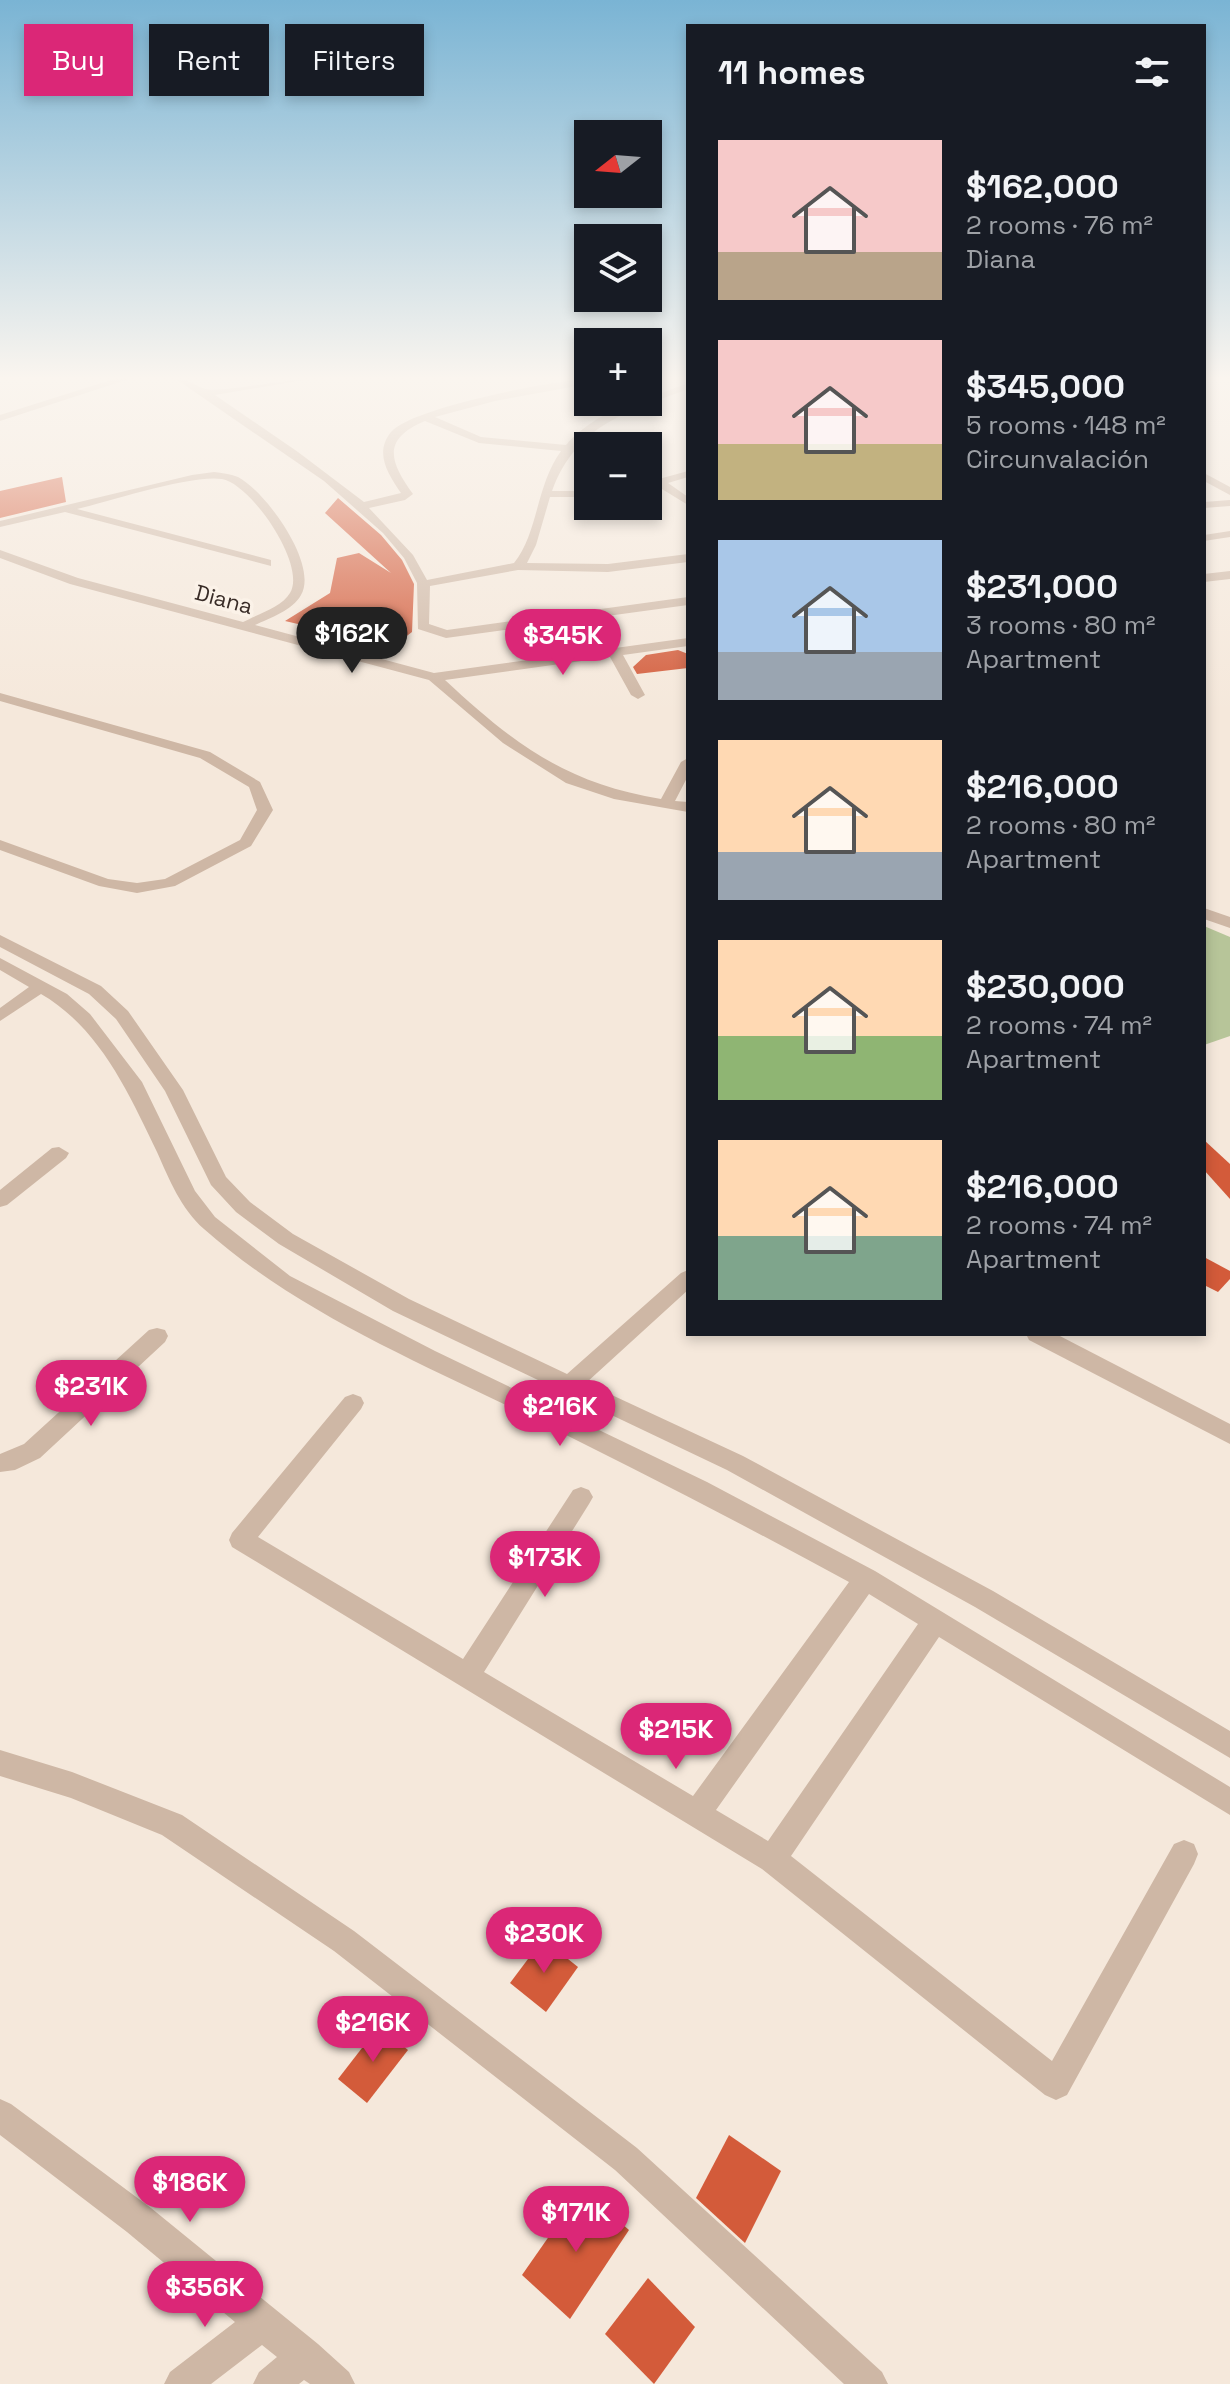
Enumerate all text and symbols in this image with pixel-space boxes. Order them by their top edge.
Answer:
chip: Buy [24,24,133,96]
chip: Rent [149,24,269,96]
chip: Filters [285,24,424,96]
icon: filters [1130,50,1174,94]
text: 11 homes [718,51,866,94]
north arrow [574,120,662,208]
map controls [574,120,662,520]
text: $162,000 [966,165,1119,208]
icon: home [782,172,878,268]
text: 2 rooms · 76 m² [966,208,1153,242]
button: layers [574,224,662,312]
text: Diana [966,242,1035,276]
button: + [574,328,662,416]
text: $345,000 [966,365,1125,408]
icon: home [782,372,878,468]
text: 5 rooms · 148 m² [966,408,1166,442]
button: − [574,432,662,520]
text: Circunvalación [966,442,1149,476]
text: $231,000 [966,565,1118,608]
icon: home [782,572,878,668]
street label: Diana [192,578,256,620]
pin: $162K [296,607,408,675]
text: 3 rooms · 80 m² [966,608,1156,642]
pin: $345K [507,609,619,677]
text: $162K [314,616,390,650]
text: $345K [523,618,603,652]
text: Apartment [966,642,1101,676]
text: $216,000 [966,765,1119,808]
icon: home [782,772,878,868]
text: 2 rooms · 80 m² [966,808,1156,842]
text: Apartment [966,842,1101,876]
text: $230,000 [966,965,1125,1008]
icon: home [782,972,878,1068]
text: 2 rooms · 74 m² [966,1008,1152,1042]
text: Apartment [966,1042,1101,1076]
text: $216,000 [966,1165,1119,1208]
icon: home [782,1172,878,1268]
text: 2 rooms · 74 m² [966,1208,1152,1242]
text: Apartment [966,1242,1101,1276]
pin: $231K [35,1360,147,1428]
text: $231K [54,1369,128,1403]
pin: $216K [504,1380,616,1448]
text: $216K [522,1389,598,1423]
pin: $173K [489,1531,601,1599]
text: $173K [508,1540,582,1574]
pin: $215K [620,1703,732,1771]
text: $215K [639,1712,713,1746]
pin: $230K [488,1907,600,1975]
text: $230K [504,1916,584,1950]
pin: $216K [317,1996,429,2064]
text: $216K [335,2005,411,2039]
pin: $186K [134,2156,246,2224]
text: $186K [152,2165,228,2199]
pin: $171K [520,2186,632,2254]
text: $171K [541,2195,611,2229]
pin: $356K [149,2261,261,2329]
text: $356K [165,2270,245,2304]

